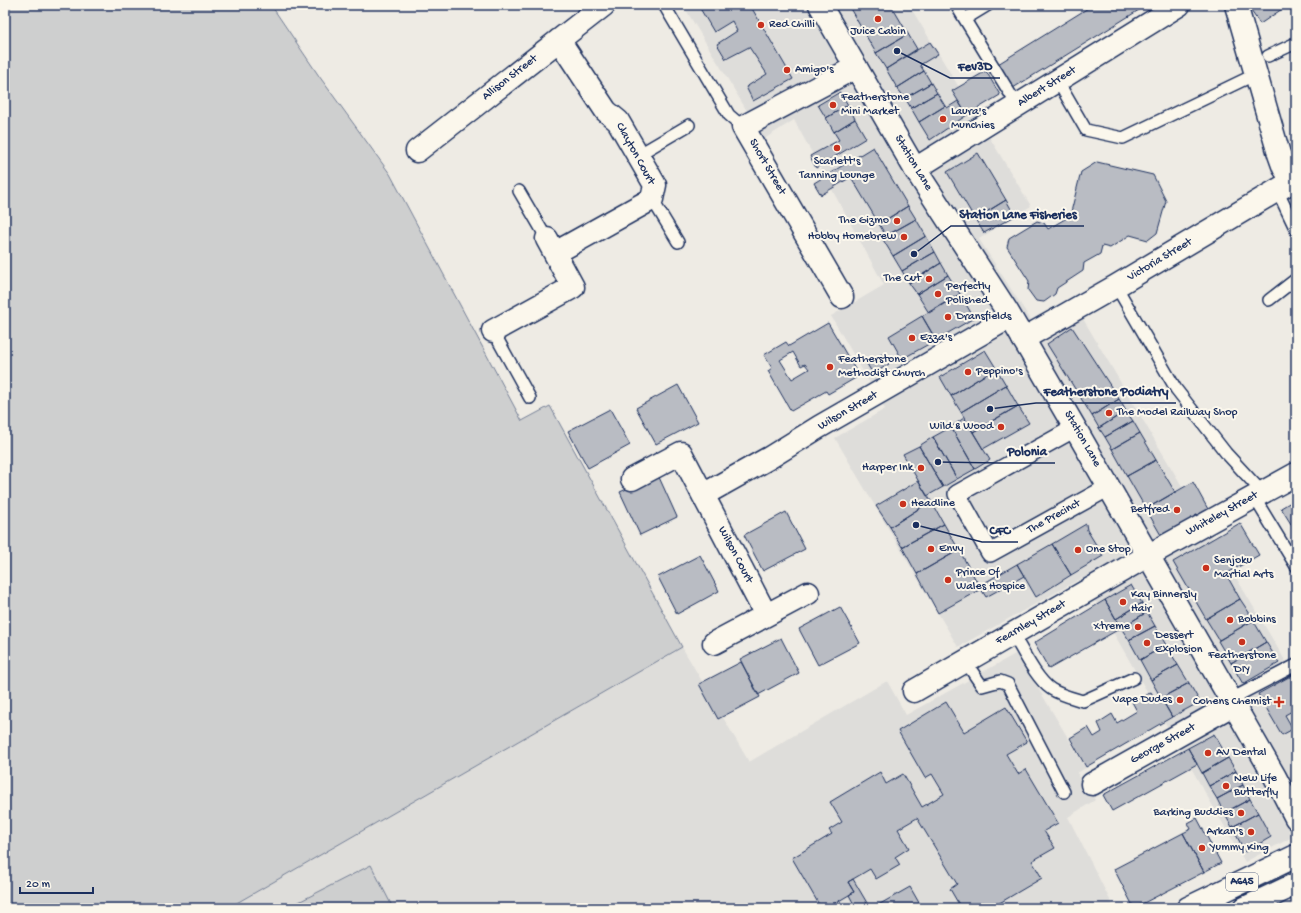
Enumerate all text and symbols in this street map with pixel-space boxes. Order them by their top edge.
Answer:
marker: Juice Cabin [873,14,883,24]
place label: Red Chilli [769,18,815,32]
marker: Red Chilli [756,20,766,30]
place label: Juice Cabin [850,25,906,39]
street label: Allison Street [480,51,541,104]
callout: Fev3D [950,53,1000,78]
text: Fev3D [957,60,993,75]
place label: Amigo's [795,63,834,77]
street label: Albert Street [1015,63,1080,110]
marker: Amigo's [782,65,792,75]
place label: Featherstone Mini Market [840,91,910,119]
marker: Featherstone Mini Market [828,100,838,110]
place label: Laura's Munchies [951,105,995,133]
marker: Laura's Munchies [938,114,948,124]
street label: Clayton Court [612,120,658,188]
street label: Station Lane [891,133,935,194]
street label: Short Street [745,137,789,198]
marker: Scarlett's Tanning Lounge [832,143,842,153]
place label: Scarlett's Tanning Lounge [798,155,876,183]
callout: Station Lane Fisheries [951,201,1084,226]
text: Station Lane Fisheries [959,208,1078,223]
place label: The Gizmo [838,214,889,228]
marker: The Gizmo [892,216,902,226]
place label: Hobby Homebrew [808,230,897,244]
marker: Hobby Homebrew [899,232,909,242]
street label: Victoria Street [1124,235,1196,285]
place label: The Cut [883,272,922,286]
marker: The Cut [924,274,934,284]
place label: Perfectly Polished [945,280,991,308]
marker: Perfectly Polished [933,289,943,299]
place label: Dransfields [955,310,1012,324]
marker: Dransfields [943,312,953,322]
place label: Ezza's [920,331,953,345]
marker: Ezza's [907,333,917,343]
place label: Featherstone Methodist Church [837,353,926,381]
marker: Featherstone Methodist Church [825,362,835,372]
place label: Peppino's [975,365,1023,379]
marker: Peppino's [963,367,973,377]
callout: Featherstone Podiatry [1036,378,1176,403]
text: Featherstone Podiatry [1043,385,1169,400]
street label: Wilson Street [816,388,881,434]
place label: The Model Railway Shop [1116,406,1238,420]
street label: Station Lane [1060,408,1104,470]
marker: The Model Railway Shop [1104,408,1114,418]
place label: Wild & Wood [930,420,994,434]
marker: Wild & Wood [996,422,1006,432]
callout: Polonia [999,438,1055,463]
text: Polonia [1006,445,1048,460]
place label: Harper Ink [862,461,915,475]
marker: Harper Ink [916,463,926,473]
street label: Whiteley Street [1184,488,1261,539]
street label: The Precinct [1024,496,1084,538]
place label: Headline [911,497,956,511]
marker: Headline [898,499,908,509]
place label: Betfred [1130,503,1170,517]
marker: Betfred [1172,505,1182,515]
callout: CFC [982,517,1018,542]
street label: Wilson Court [714,524,756,587]
text: CFC [989,524,1012,539]
place label: Envy [939,542,963,556]
place label: One Stop [1086,543,1131,557]
marker: Envy [926,544,936,554]
marker: One Stop [1073,545,1083,555]
place label: Senjoku Martial Arts [1214,554,1274,582]
marker: Senjoku Martial Arts [1201,563,1211,573]
place label: Prince Of Wales Hospice [955,566,1026,594]
marker: Prince Of Wales Hospice [943,575,953,585]
place label: Kay Binnersly Hair [1131,588,1197,616]
street label: Fearnley Street [993,597,1069,649]
marker: Kay Binnersly Hair [1118,597,1128,607]
place label: Bobbins [1237,613,1276,627]
marker: Bobbins [1225,615,1235,625]
place label: Xtreme [1093,620,1131,634]
marker: Xtreme [1133,622,1143,632]
place label: Dessert Explosion [1154,629,1203,657]
marker: Featherstone DIY [1237,637,1247,647]
marker: Dessert Explosion [1142,638,1152,648]
place label: Featherstone DIY [1207,649,1277,677]
place label: Vape Dudes [1112,693,1173,707]
marker: Vape Dudes [1175,695,1185,705]
place label: Cohens Chemist [1193,695,1272,709]
marker: Cohens Chemist [1274,697,1284,707]
street label: George Street [1128,720,1199,768]
place label: AV Dental [1216,746,1267,760]
marker: AV Dental [1203,748,1213,758]
place label: New Life Butterfly [1233,772,1278,800]
marker: New Life Butterfly [1221,781,1231,791]
place label: Barking Buddies [1153,806,1234,820]
marker: Barking Buddies [1236,808,1246,818]
place label: Arkan's [1206,825,1244,839]
marker: Arkan's [1246,827,1256,837]
place label: Yummy King [1209,841,1269,855]
marker: Yummy King [1197,843,1207,853]
scale bar [20,869,93,895]
road number: A645 [1226,873,1258,891]
text: 20 m [26,878,51,892]

